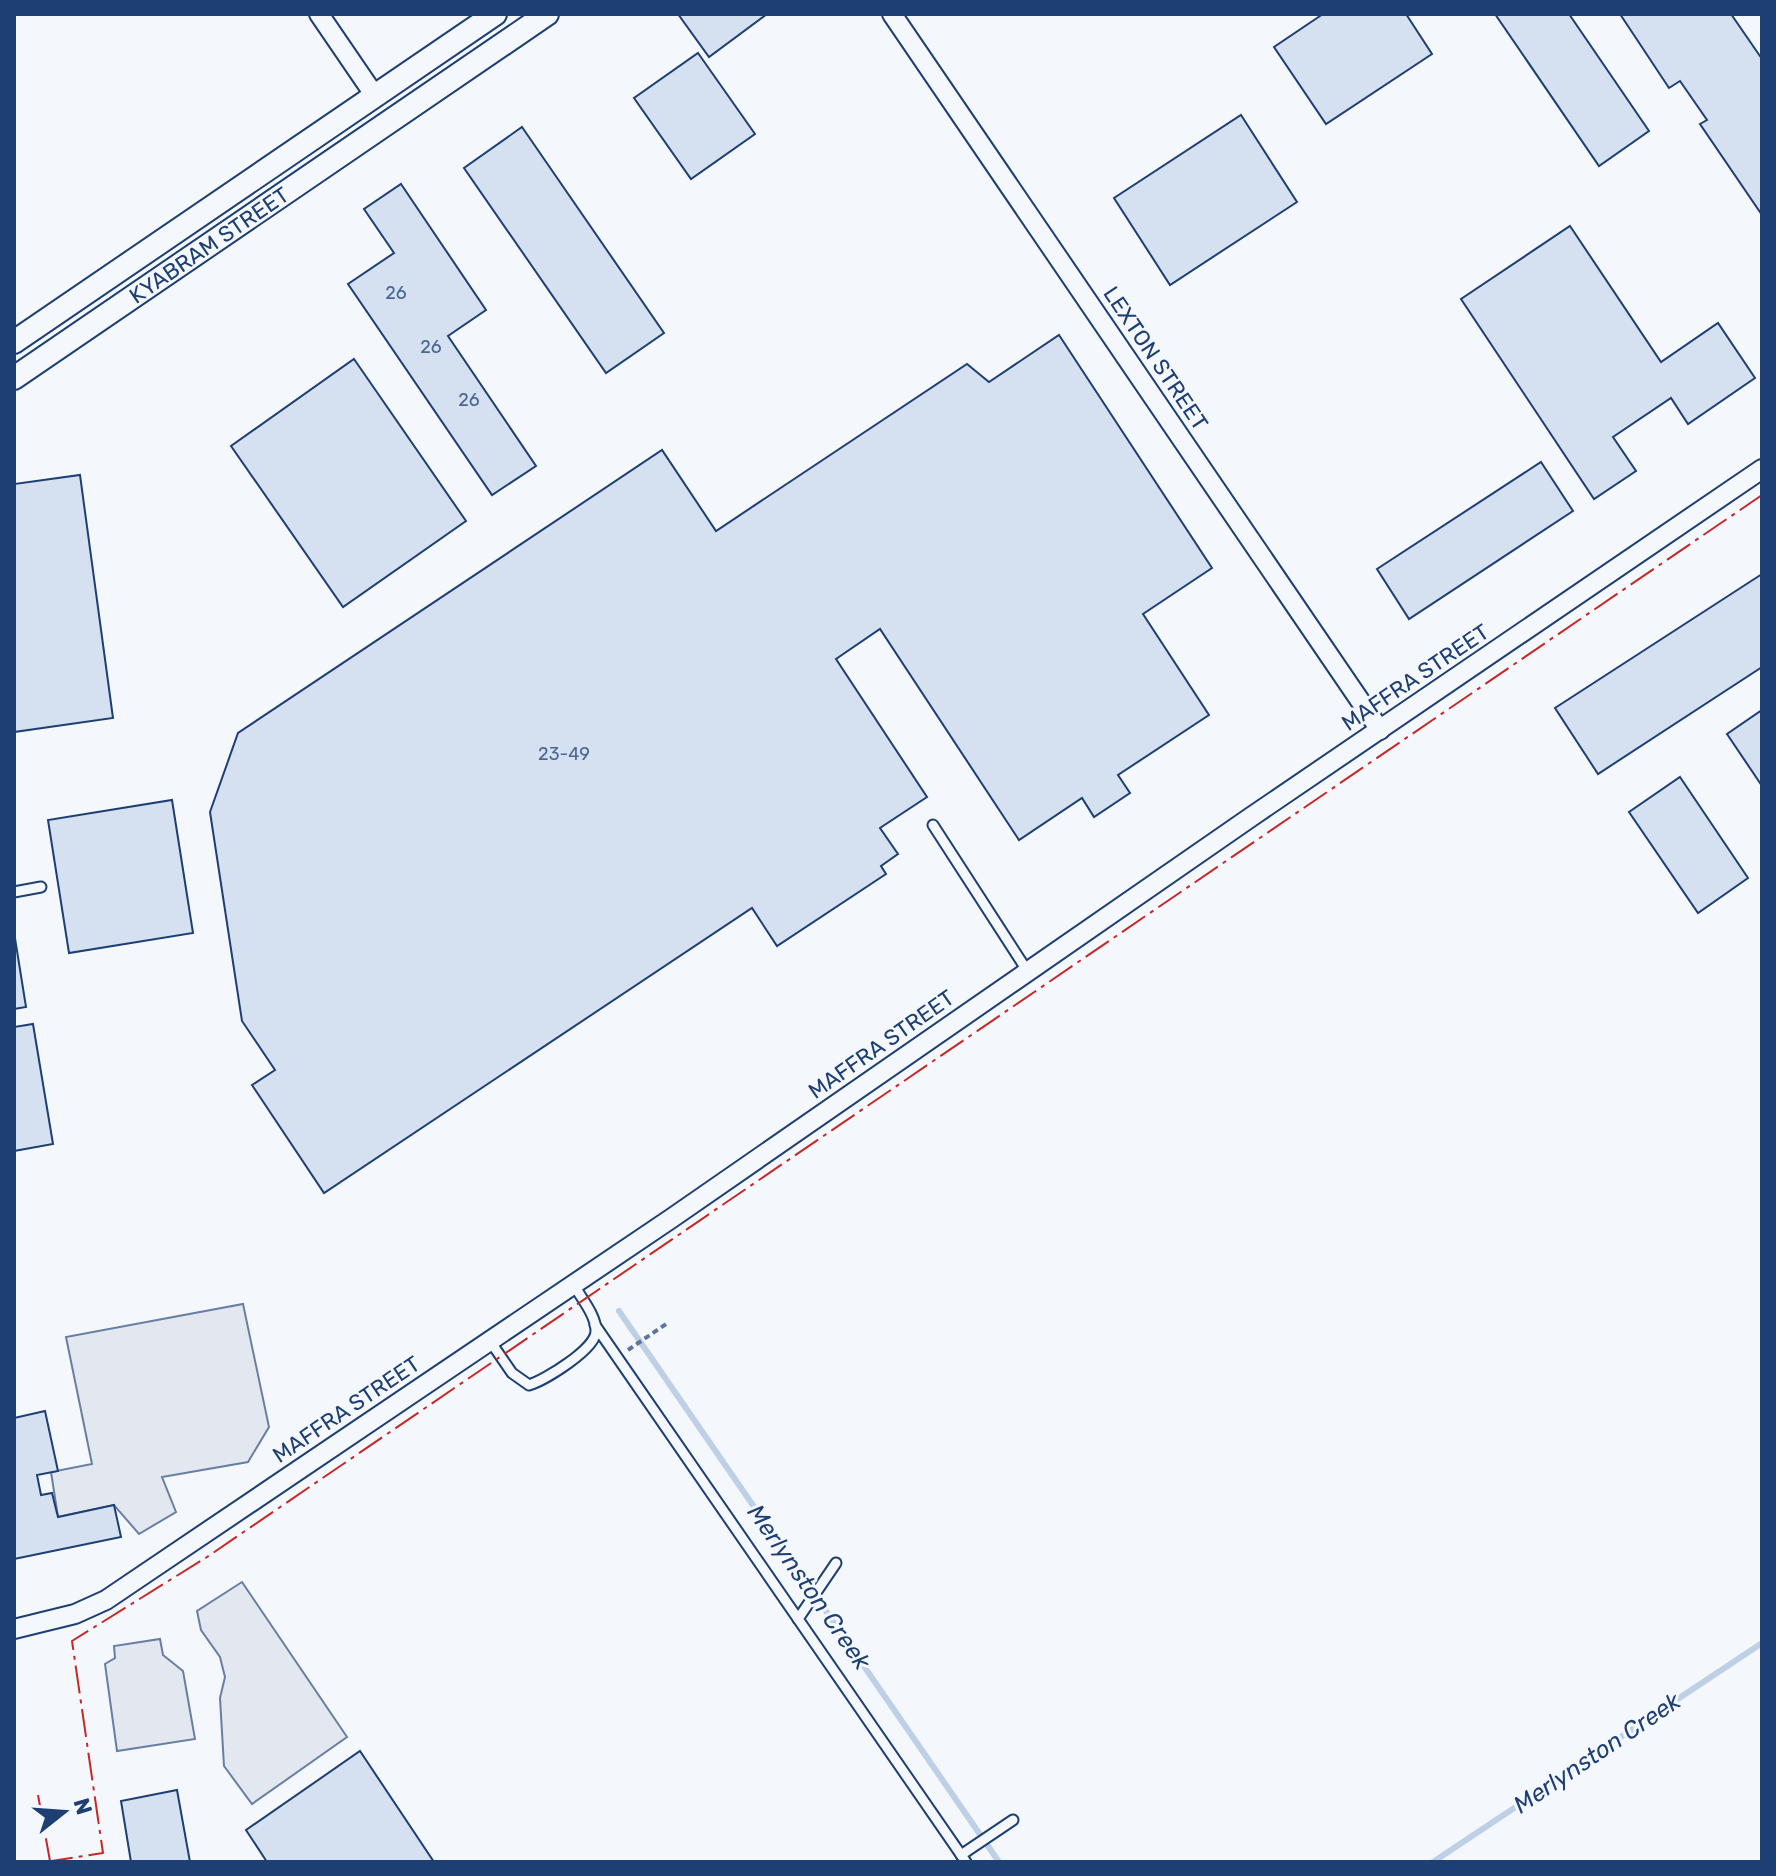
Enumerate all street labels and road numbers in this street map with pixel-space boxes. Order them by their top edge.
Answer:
street label: KYABRAM STREET [124,181,294,309]
street label: LEXTON STREET [1098,281,1214,436]
street label: MAFFRA STREET [1336,618,1494,737]
street label: MAFFRA STREET [803,984,960,1105]
street label: MAFFRA STREET [267,1350,425,1469]

